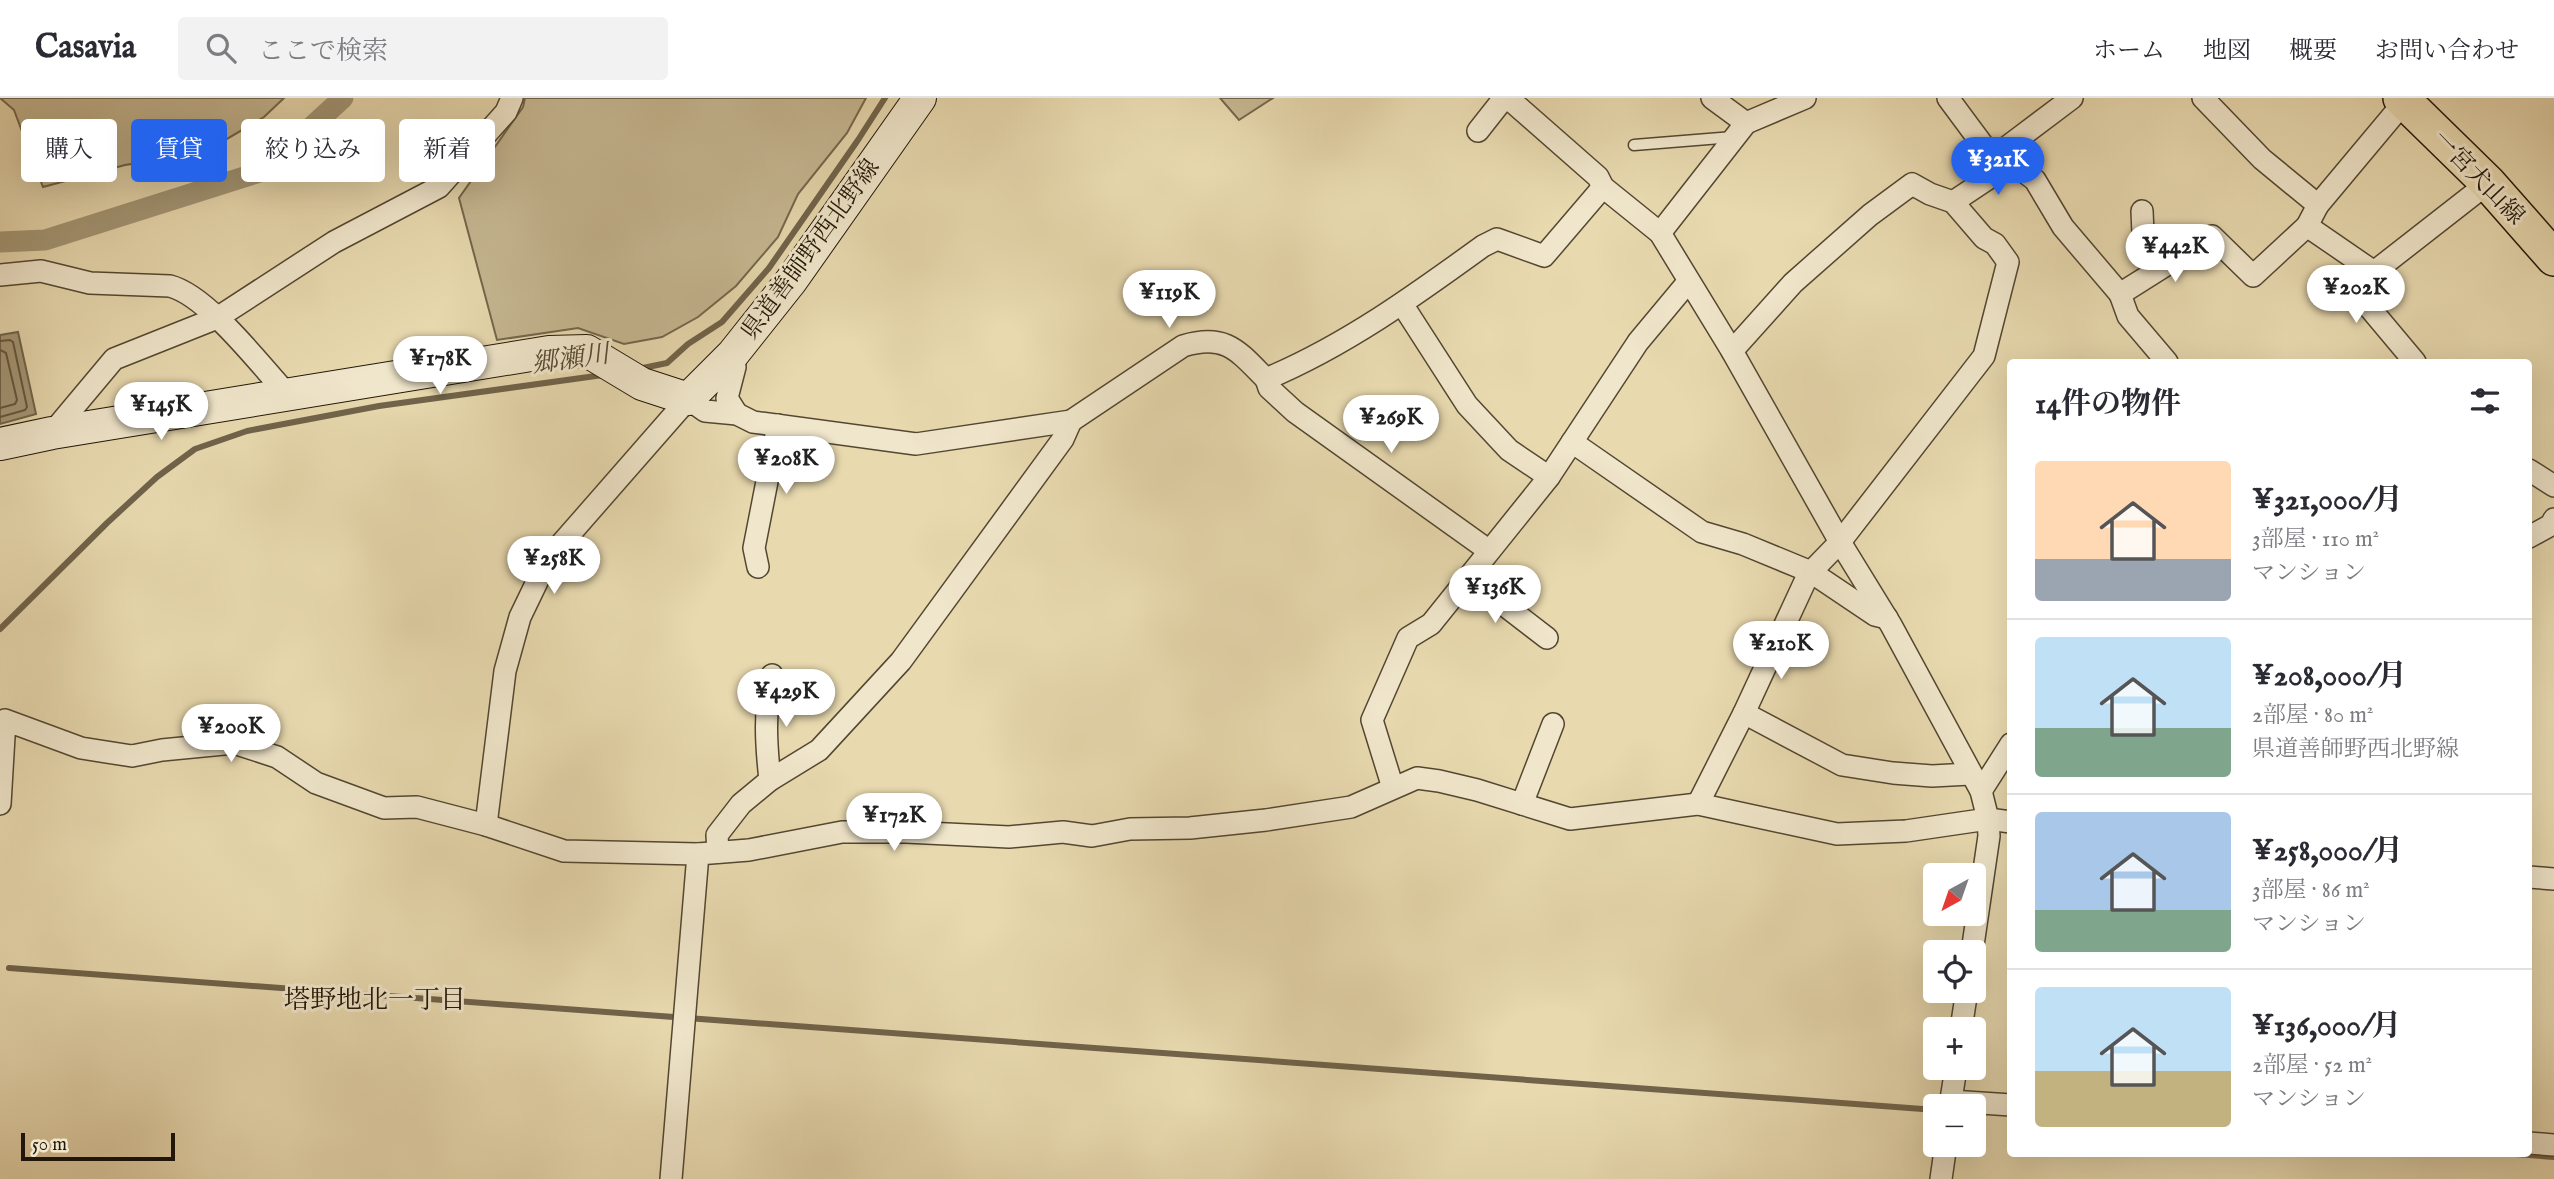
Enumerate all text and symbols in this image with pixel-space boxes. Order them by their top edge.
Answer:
search box [178,17,668,80]
text: Casavia [35,27,136,69]
icon: search [202,29,240,67]
text: ここで検索 [258,35,388,68]
text: ホーム [2093,36,2165,67]
text: 地図 [2203,36,2251,67]
text: 概要 [2289,36,2337,67]
text: お問い合わせ [2375,36,2519,67]
chip: 購入 [21,119,117,182]
chip: 賃貸 [131,119,227,182]
chip: 絞り込み [241,119,385,182]
chip: 新着 [399,119,495,182]
street label: 一宮犬山線 [2425,124,2531,232]
pin: ¥321K [1949,138,2047,197]
text: ¥321K [1967,145,2029,174]
street label: 県道善師野西北野線 [735,153,887,346]
pin: ¥442K [2126,225,2224,284]
text: ¥442K [2142,232,2208,261]
pin: ¥202K [2307,266,2405,325]
pin: ¥119K [1120,271,1218,330]
text: ¥202K [2323,273,2389,302]
text: ¥119K [1139,278,1199,307]
pin: ¥178K [391,336,489,396]
water label: 郷瀬川 [529,337,614,381]
text: ¥178K [409,344,471,373]
pin: ¥145K [112,382,210,442]
icon: filters [2466,382,2504,420]
text: 14件の物件 [2035,386,2181,424]
text: ¥145K [130,390,192,419]
pin: ¥269K [1342,396,1440,455]
text: ¥269K [1359,403,1423,432]
pin: ¥208K [737,436,835,496]
text: ¥208K [754,444,818,473]
text: ¥321,000/月 [2252,482,2403,520]
icon: home [2091,489,2175,573]
text: 3部屋 · 110 m² [2252,525,2379,554]
pin: ¥258K [505,536,603,596]
text: ¥258K [523,544,585,573]
text: マンション [2252,559,2366,588]
pin: ¥136K [1446,566,1544,625]
text: ¥136K [1465,573,1525,602]
pin: ¥210K [1732,622,1830,681]
text: ¥210K [1749,629,1813,658]
text: ¥208,000/月 [2252,658,2407,696]
icon: home [2091,665,2175,749]
pin: ¥429K [737,670,835,729]
text: ¥429K [753,677,819,706]
text: 2部屋 · 80 m² [2252,701,2373,730]
pin: ¥200K [182,704,280,764]
text: ¥200K [198,712,264,741]
text: 県道善師野西北野線 [2252,735,2459,764]
pin: ¥172K [845,794,943,853]
text: ¥172K [862,801,926,830]
text: ¥258,000/月 [2252,833,2403,871]
icon: home [2091,840,2175,924]
north arrow [1923,863,1986,926]
map controls [1923,863,1986,1157]
text: 3部屋 · 86 m² [2252,876,2370,905]
text: マンション [2252,910,2366,939]
button: locate [1923,940,1986,1003]
district label: 塔野地北一丁目 [284,984,466,1017]
text: ¥136,000/月 [2252,1008,2401,1046]
icon: home [2091,1015,2175,1099]
button: + [1923,1017,1986,1080]
text: 2部屋 · 52 m² [2252,1051,2372,1080]
text: マンション [2252,1085,2366,1114]
button: − [1923,1094,1986,1157]
scale bar [21,1130,175,1162]
text: 50 m [32,1133,67,1157]

